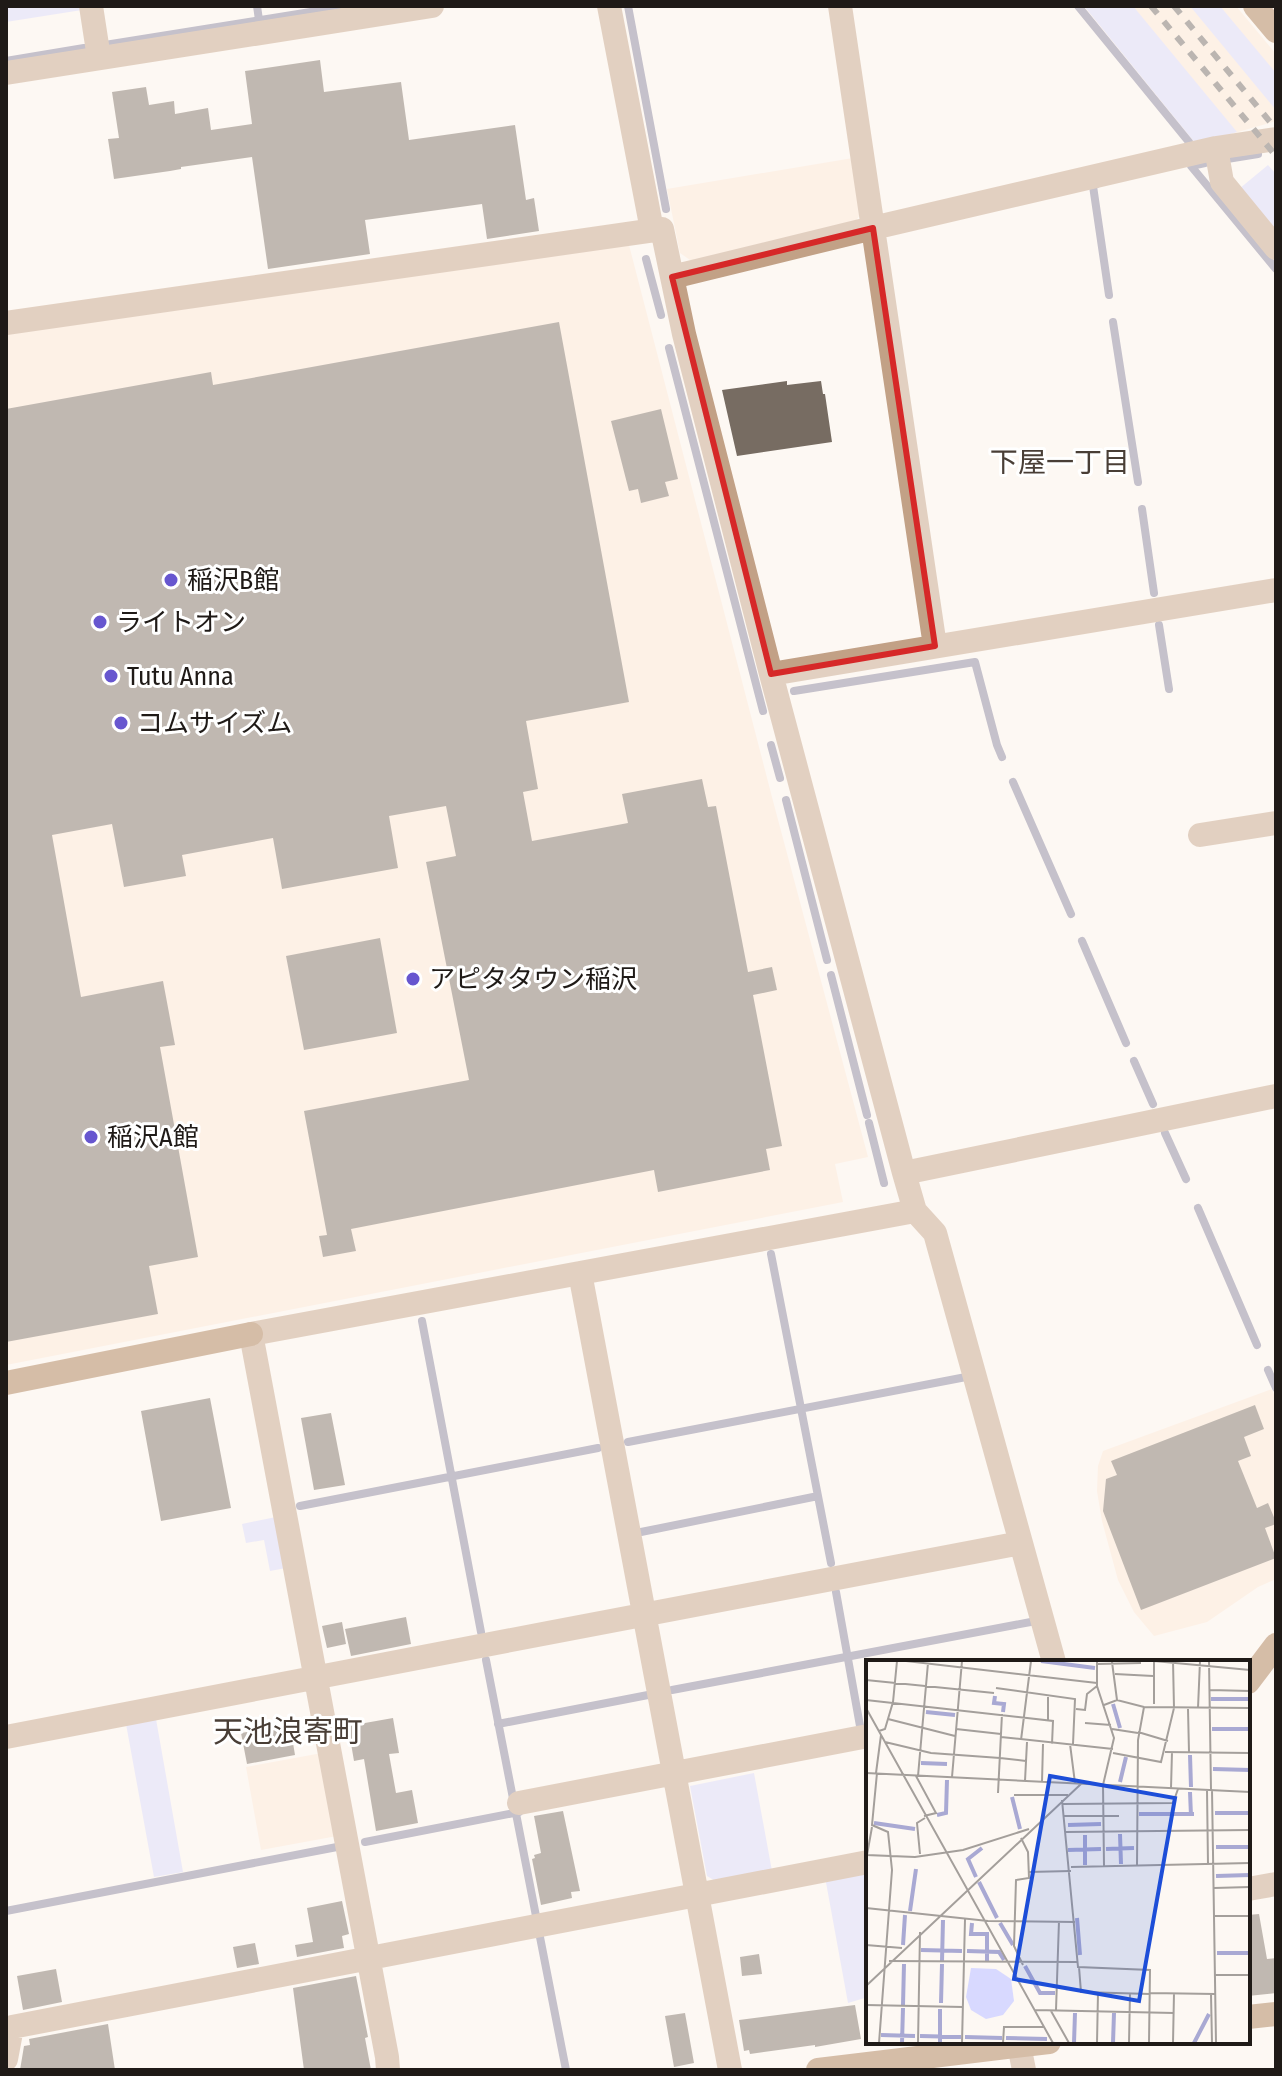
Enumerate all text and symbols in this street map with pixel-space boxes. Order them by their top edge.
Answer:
district label: 下屋一丁目 [990,446,1130,479]
place label: 稲沢B館 [187,565,279,596]
marker: 稲沢B館 [162,571,180,589]
place label: ライトオン [116,607,246,638]
marker: ライトオン [91,613,109,631]
place label: Tutu Anna [127,661,234,692]
marker: Tutu Anna [102,667,120,685]
place label: コムサイズム [137,708,292,739]
marker: コムサイズム [112,714,130,732]
place label: アピタタウン稲沢 [429,964,637,995]
marker: アピタタウン稲沢 [404,970,422,988]
place label: 稲沢A館 [107,1122,199,1153]
marker: 稲沢A館 [82,1128,100,1146]
inset map [866,1660,1250,2044]
district label: 天池浪寄町 [213,1714,363,1750]

